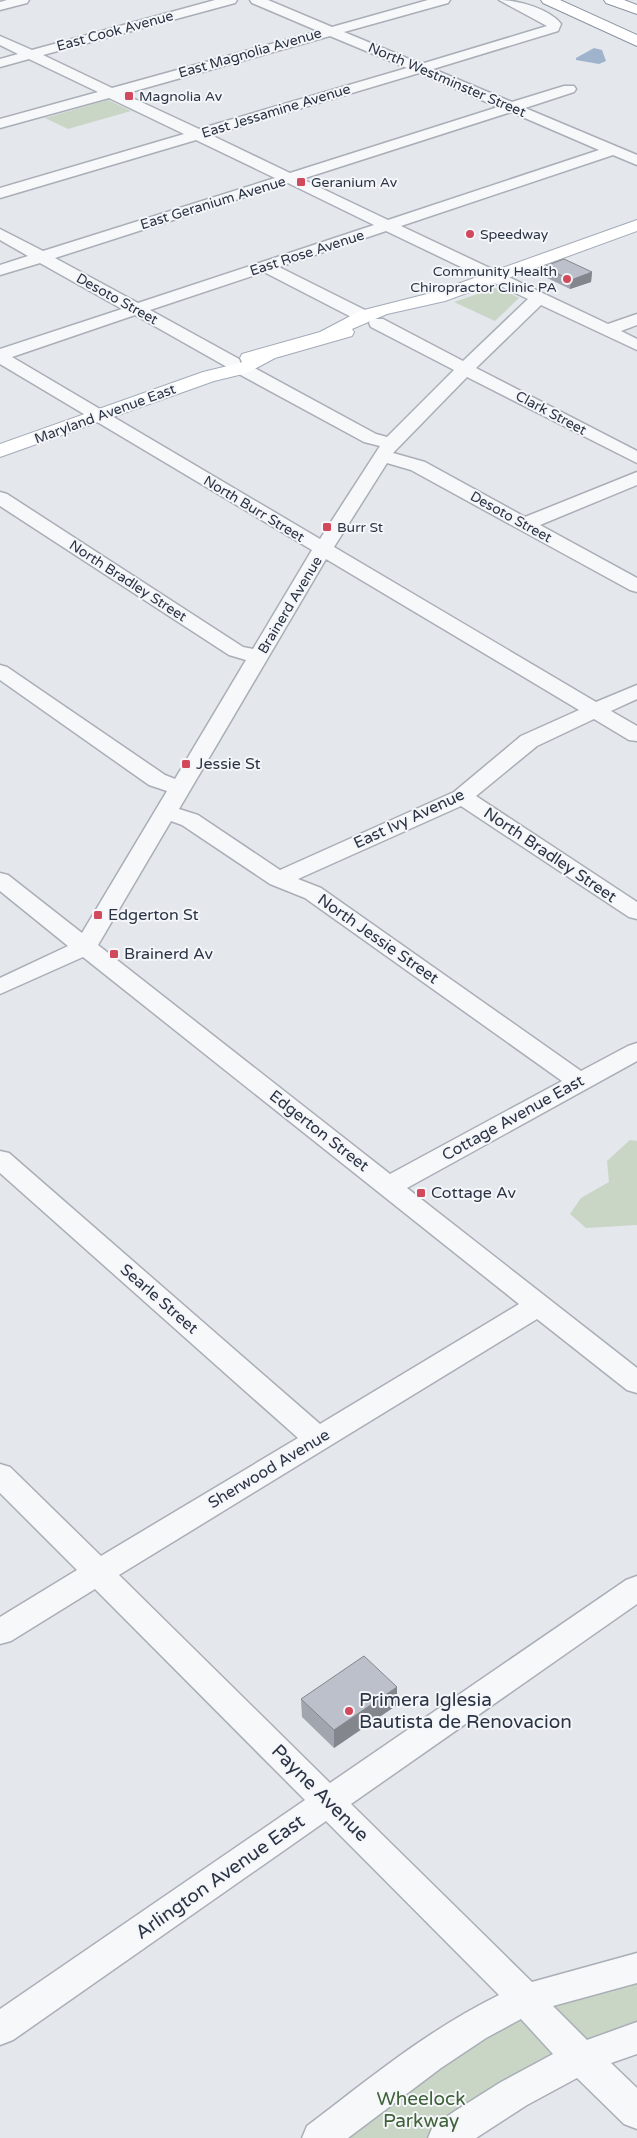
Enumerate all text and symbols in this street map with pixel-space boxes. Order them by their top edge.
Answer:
street label: East Cook Avenue [55,7,175,55]
street label: East Magnolia Avenue [176,24,324,82]
street label: North Westminster Street [366,39,529,121]
street label: East Jessamine Avenue [200,80,352,142]
place label: Magnolia Av [139,88,223,105]
marker: Magnolia Av [123,90,135,102]
street label: East Geranium Avenue [138,173,288,233]
place label: Geranium Av [311,174,398,191]
marker: Geranium Av [295,176,307,188]
street label: East Rose Avenue [248,226,366,280]
place label: Speedway [480,226,549,243]
marker: Speedway [464,228,476,240]
place label: Community Health Chiropractor Clinic PA [410,263,557,296]
street label: Desoto Street [73,270,161,329]
marker: Community Health Chiropractor Clinic PA [561,273,573,285]
street label: Maryland Avenue East [32,380,179,447]
street label: Clark Street [513,387,590,439]
street label: North Burr Street [200,472,308,546]
street label: Desoto Street [467,488,555,547]
place label: Burr St [337,519,384,536]
marker: Burr St [321,521,333,533]
street label: North Bradley Street [66,537,190,626]
street label: Brainerd Avenue [254,553,326,657]
place label: Jessie St [196,754,261,774]
marker: Jessie St [180,758,192,770]
street label: East Ivy Avenue [350,785,468,853]
street label: North Bradley Street [480,803,620,907]
street label: North Jessie Street [314,890,442,988]
place label: Edgerton St [108,905,199,925]
marker: Edgerton St [92,909,104,921]
place label: Brainerd Av [124,944,213,964]
marker: Brainerd Av [108,948,120,960]
street label: Cottage Avenue East [438,1071,588,1165]
street label: Edgerton Street [265,1086,373,1176]
place label: Cottage Av [431,1183,516,1203]
marker: Cottage Av [415,1187,427,1199]
street label: Searle Street [116,1260,202,1338]
street label: Sherwood Avenue [205,1425,333,1513]
place label: Primera Iglesia Bautista de Renovacion [359,1689,572,1733]
marker: Primera Iglesia Bautista de Renovacion [343,1705,355,1717]
street label: Payne Avenue [267,1740,373,1846]
street label: Arlington Avenue East [131,1810,309,1944]
park label: Wheelock Parkway [376,2088,466,2132]

